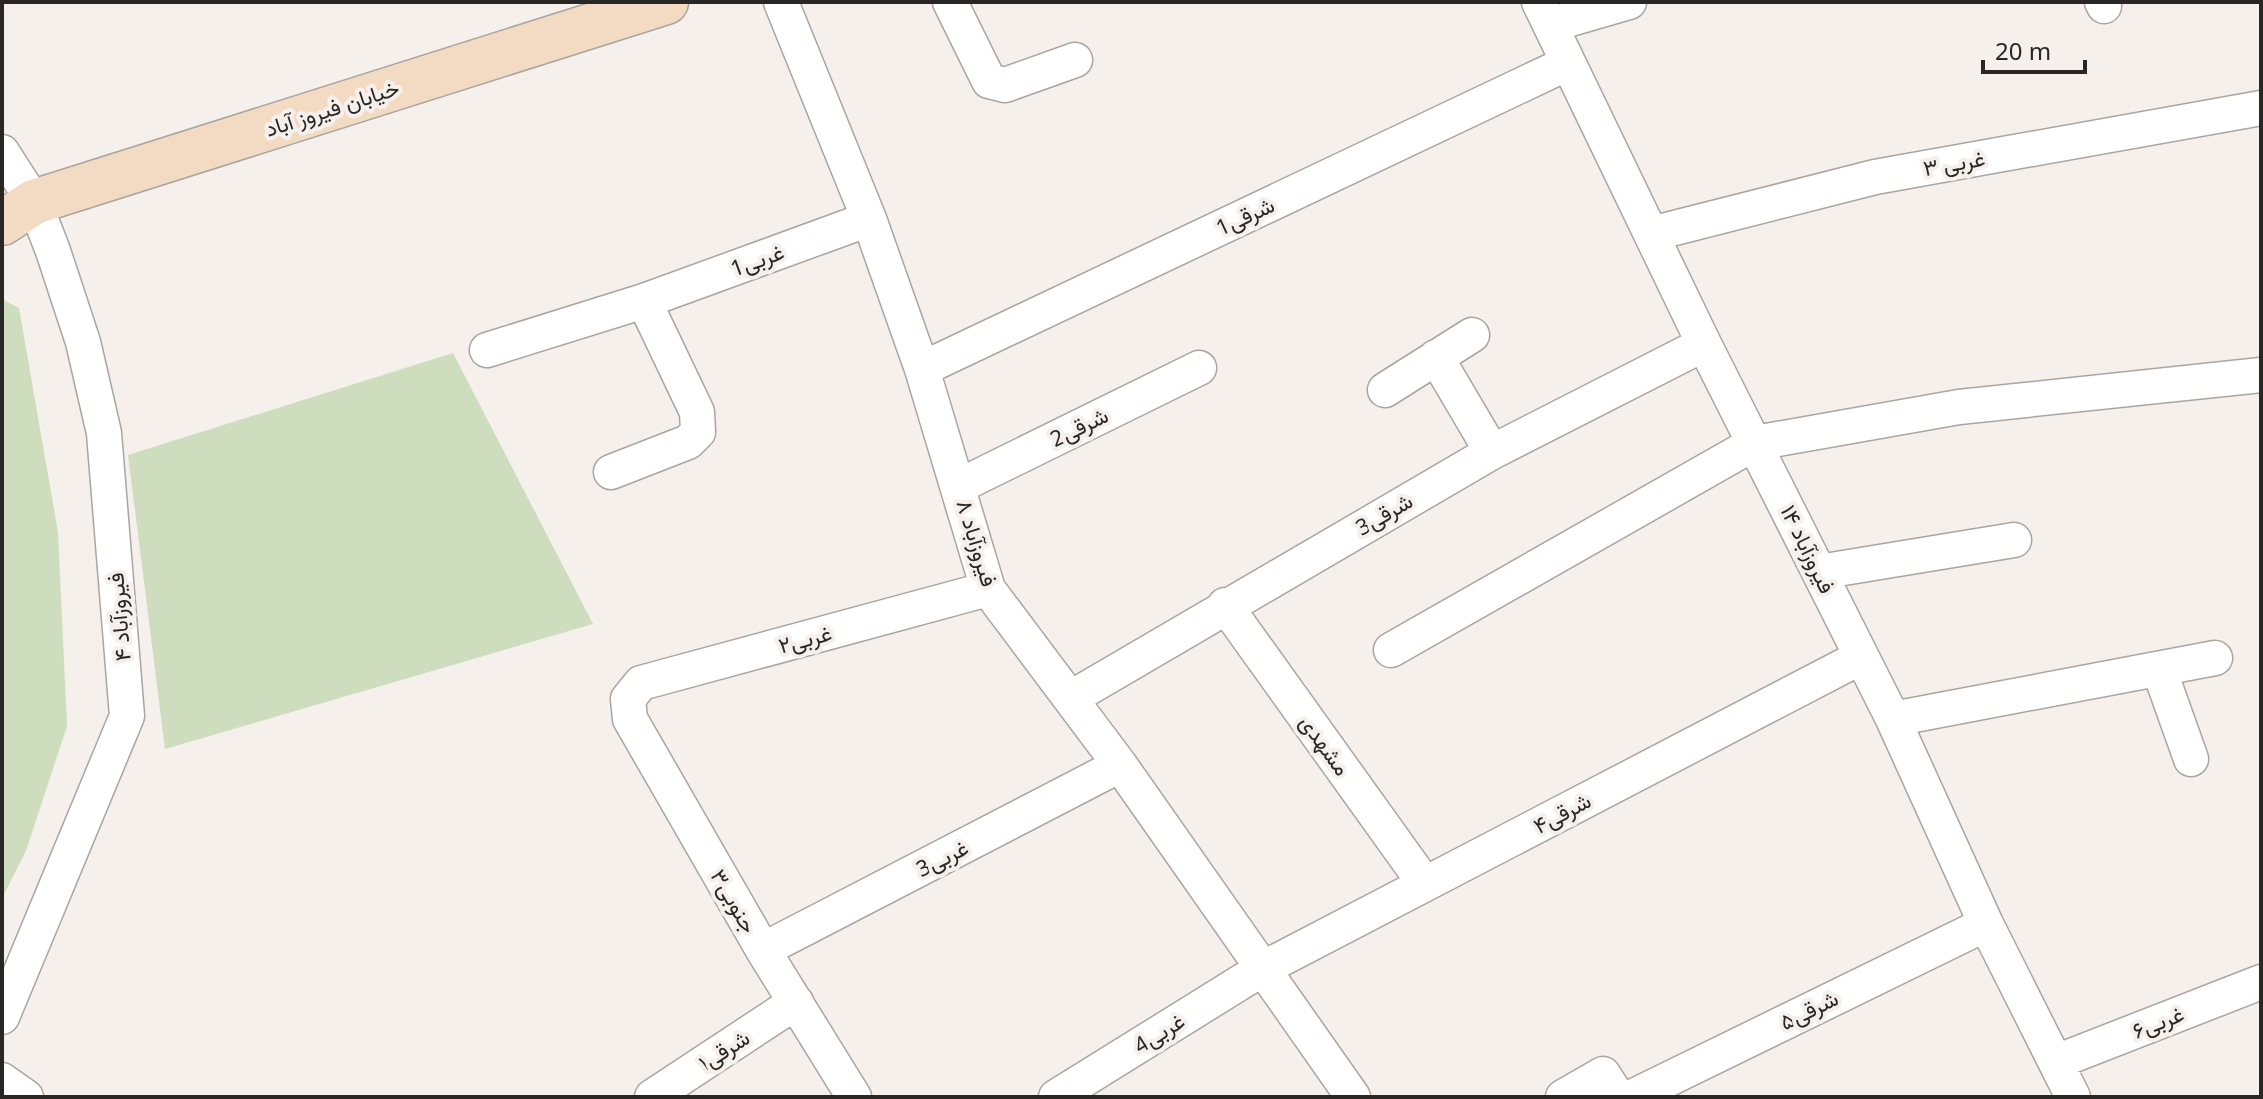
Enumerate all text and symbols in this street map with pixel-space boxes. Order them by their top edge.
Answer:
scale bar [1983,24,2085,74]
text: 20 m [1995,34,2051,67]
street label: خیابان فیروز آباد [261,71,403,143]
street label: غربی ۳ [1920,142,1987,182]
street label: شرقی1 [1210,189,1279,242]
street label: غربی1 [726,236,788,283]
street label: شرقی2 [1044,399,1113,453]
street label: شرقی3 [1349,485,1418,541]
street label: فیروزآباد ۸ [951,496,1005,590]
street label: فیروزآباد ۱۴ [1775,499,1843,598]
street label: فیروزآباد ۴ [99,571,137,663]
street label: غربی۲ [775,617,835,659]
street label: مشهدی [1294,708,1358,781]
street label: شرقی۴ [1527,784,1596,840]
street label: غربی3 [910,831,973,883]
street label: جنوبی۳ [705,863,765,938]
street label: شرقی۵ [1774,982,1843,1036]
street label: غربی۶ [2128,998,2188,1045]
street label: غربی4 [1127,1005,1190,1059]
street label: شرقی۱ [692,1022,755,1077]

